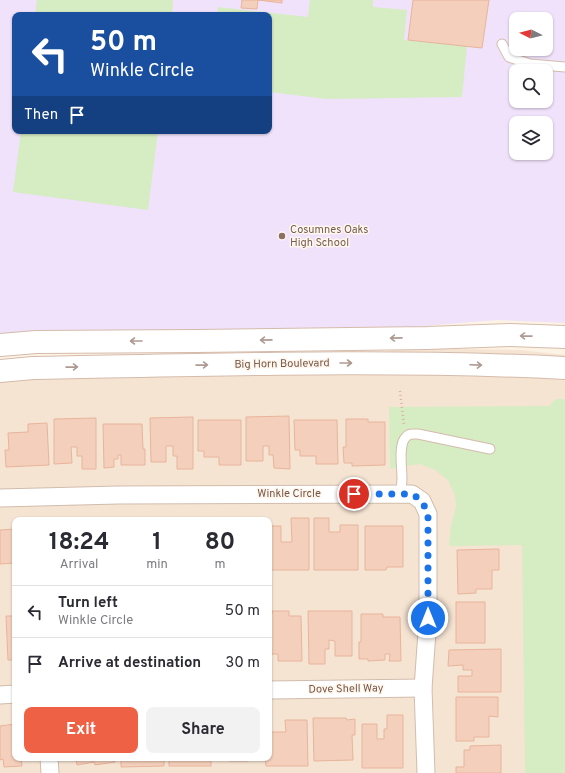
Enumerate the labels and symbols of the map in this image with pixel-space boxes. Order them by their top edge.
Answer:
north arrow [509,12,553,56]
place label: Cosumnes Oaks High School [290,223,368,250]
marker: Cosumnes Oaks High School [277,231,287,241]
one-way arrow [520,332,533,339]
one-way arrow [390,334,403,342]
one-way arrow [260,336,273,344]
one-way arrow [130,337,143,345]
street label: Big Horn Boulevard [234,356,330,372]
one-way arrow [339,359,352,367]
one-way arrow [195,361,208,369]
one-way arrow [469,361,482,369]
one-way arrow [65,363,78,371]
pin [337,477,371,511]
street label: Winkle Circle [257,487,321,501]
position arrow [407,597,449,639]
street label: Dove Shell Way [308,681,384,697]

